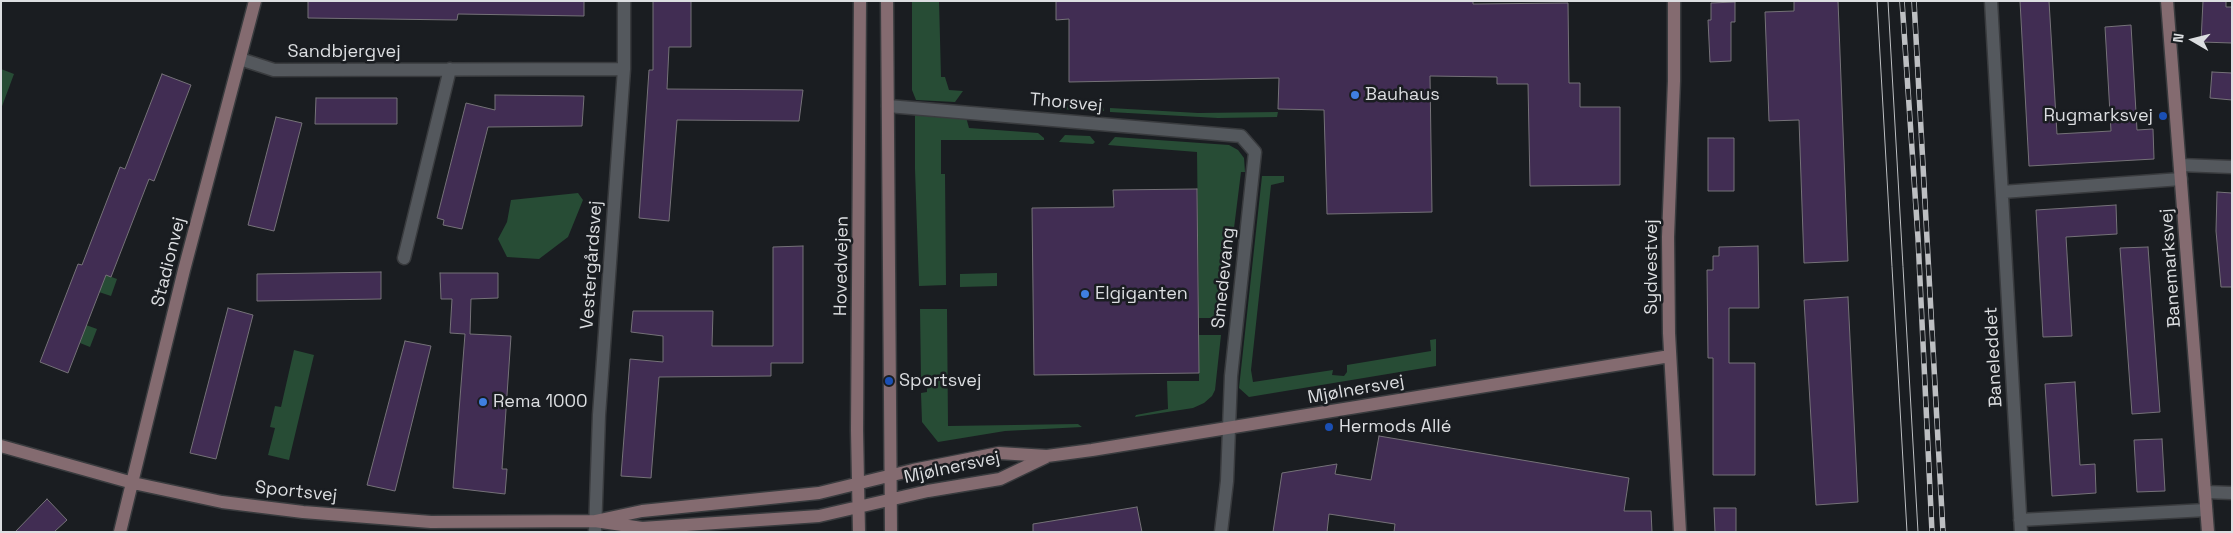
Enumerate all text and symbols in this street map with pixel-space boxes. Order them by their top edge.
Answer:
north arrow [2168,15,2218,65]
text: N [2169,32,2188,44]
street label: Sandbjergvej [287,41,401,63]
place label: Bauhaus [1365,84,1440,106]
street label: Thorsvej [1029,89,1103,117]
marker: Bauhaus [1349,89,1361,101]
place label: Rugmarksvej [2043,105,2153,127]
marker: Rugmarksvej [2157,110,2169,122]
street label: Vestergårdsvej [577,200,607,330]
street label: Banemarksvej [2156,208,2186,328]
street label: Stadionvej [147,215,191,309]
street label: Hovedvejen [830,216,854,316]
street label: Sydvestvej [1641,219,1663,315]
street label: Smedevang [1208,226,1240,330]
place label: Elgiganten [1095,283,1188,305]
marker: Elgiganten [1079,288,1091,300]
street label: Baneleddet [1981,306,2007,408]
place label: Sportsvej [899,370,981,392]
street label: Mjølnersvej [1306,371,1406,409]
marker: Sportsvej [883,375,895,387]
place label: Rema 1000 [493,391,588,413]
marker: Rema 1000 [477,396,489,408]
place label: Hermods Allé [1339,416,1451,438]
marker: Hermods Allé [1323,421,1335,433]
street label: Mjølnersvej [902,447,1002,489]
street label: Sportsvej [254,477,338,507]

